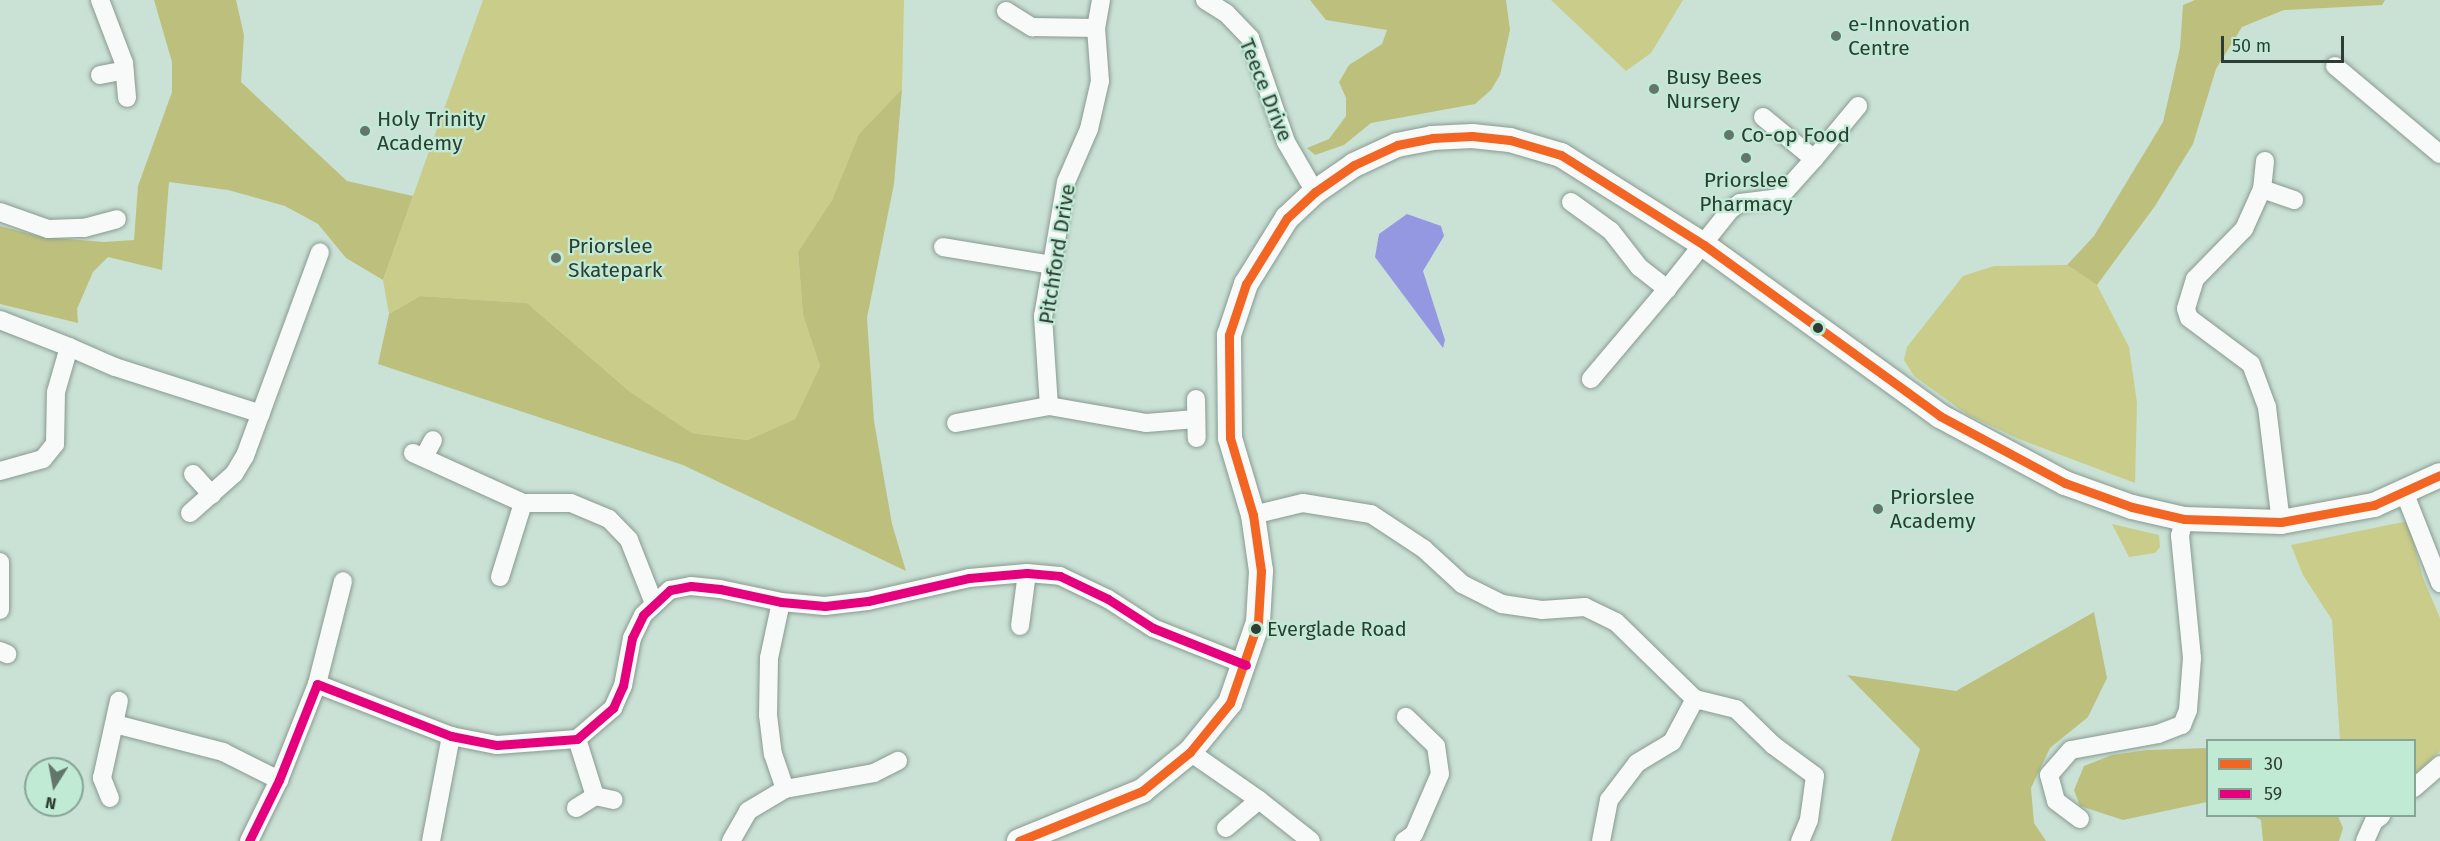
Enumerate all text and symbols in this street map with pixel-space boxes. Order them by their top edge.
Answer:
place label: e-Innovation Centre [1848,11,1970,61]
scale bar [2224,24,2347,62]
marker: e-Innovation Centre [1829,29,1843,43]
street label: Teece Drive [1234,35,1298,145]
text: 50 m [2232,35,2271,57]
place label: Busy Bees Nursery [1666,64,1762,114]
marker: Busy Bees Nursery [1647,82,1661,96]
place label: Holy Trinity Academy [377,106,486,156]
place label: Co-op Food [1741,122,1850,148]
marker: Holy Trinity Academy [358,124,372,138]
marker: Co-op Food [1722,128,1736,142]
marker: Priorslee Pharmacy [1739,151,1753,165]
place label: Priorslee Pharmacy [1699,167,1793,217]
street label: Pitchford Drive [1033,182,1081,326]
place label: Priorslee Skatepark [568,233,663,283]
marker: Priorslee Skatepark [549,251,563,265]
unlabelled marker [1812,322,1824,334]
place label: Priorslee Academy [1890,484,1975,534]
marker: Priorslee Academy [1871,502,1885,516]
place label: Everglade Road [1267,617,1407,641]
marker: Everglade Road [1250,623,1262,635]
legend [2206,739,2416,817]
text: 30 [2264,753,2283,775]
north arrow [24,757,84,817]
text: 59 [2264,783,2282,805]
text: N [44,793,58,814]

